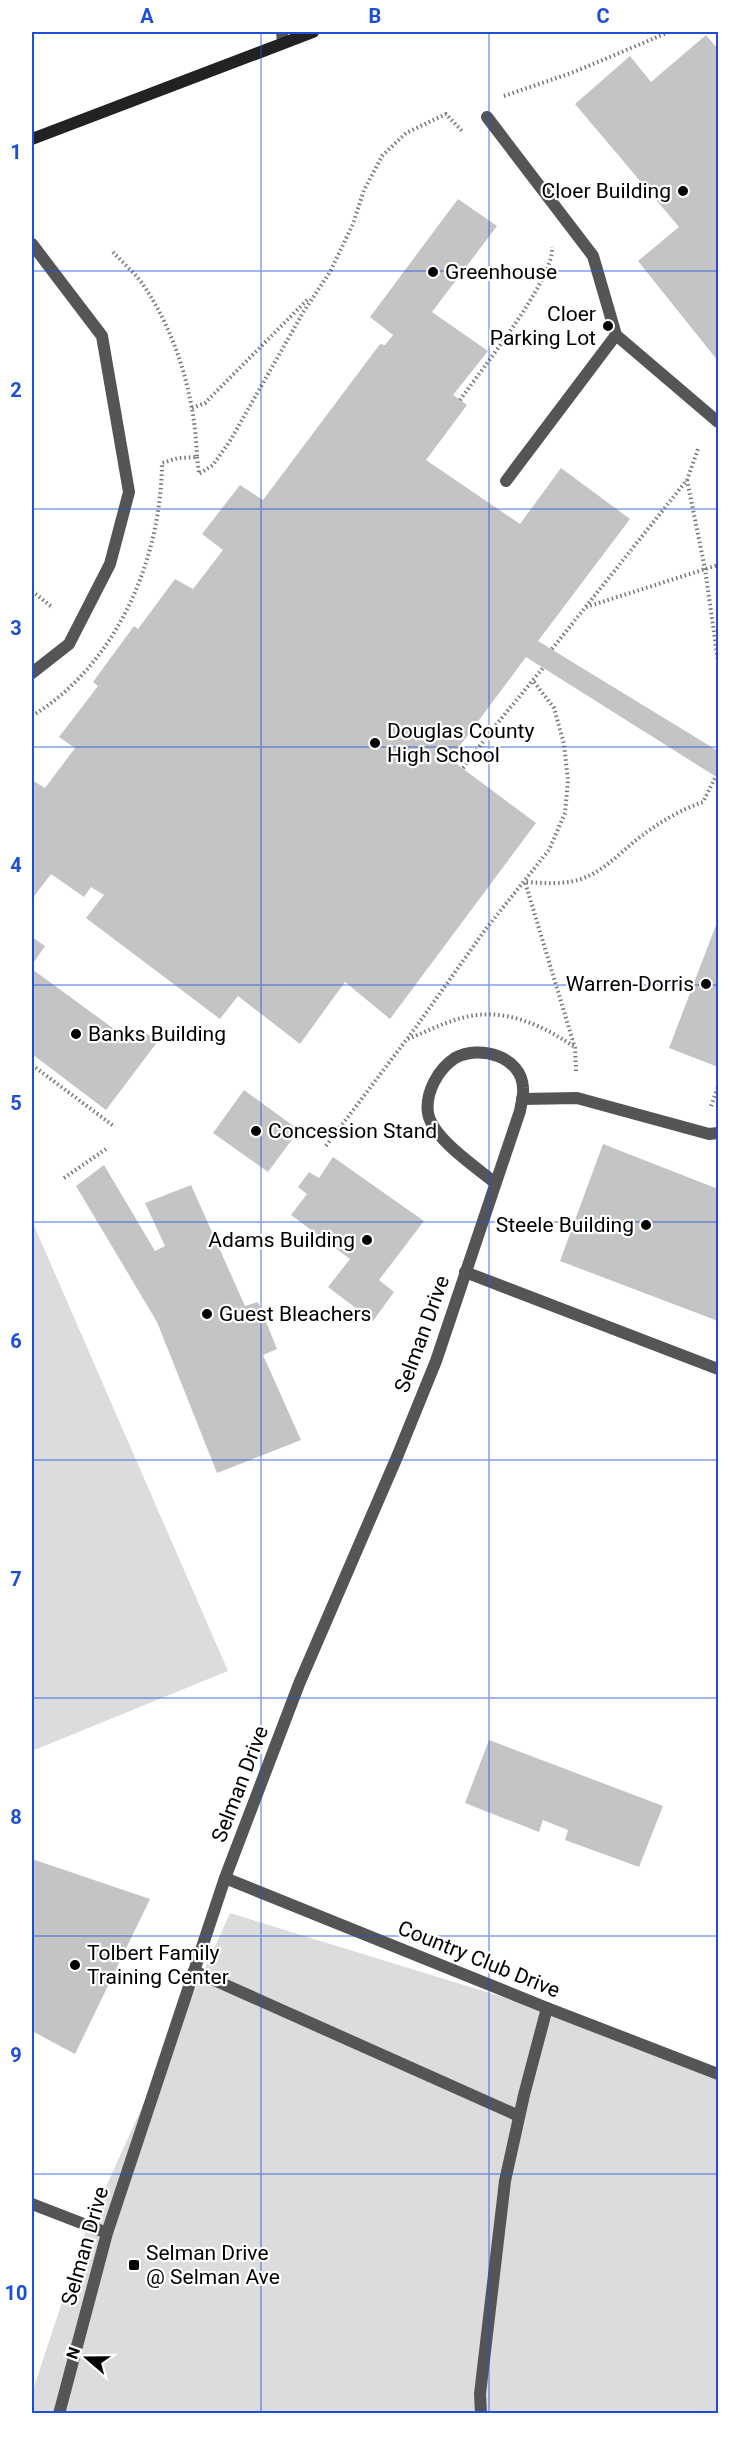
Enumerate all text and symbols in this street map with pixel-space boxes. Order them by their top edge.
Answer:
text: A [140,4,154,28]
text: B [369,4,381,28]
text: C [596,4,610,28]
text: 1 [10,140,22,164]
place label: Cloer Building [542,179,671,203]
marker: Cloer Building [676,184,690,198]
place label: Greenhouse [445,260,557,284]
marker: Greenhouse [426,265,440,279]
place label: Cloer Parking Lot [490,302,596,350]
marker: Cloer Parking Lot [601,319,615,333]
text: 2 [10,378,22,402]
text: 3 [10,616,22,640]
place label: Douglas County High School [387,719,534,767]
marker: Douglas County High School [368,736,382,750]
text: 4 [10,853,22,877]
place label: Warren-Dorris [566,972,694,996]
marker: Warren-Dorris [699,977,713,991]
place label: Banks Building [88,1022,226,1046]
marker: Banks Building [69,1027,83,1041]
text: 5 [10,1091,22,1115]
place label: Concession Stand [268,1119,437,1143]
marker: Concession Stand [249,1124,263,1138]
place label: Steele Building [496,1213,634,1237]
marker: Steele Building [639,1218,653,1232]
place label: Adams Building [208,1228,355,1252]
marker: Adams Building [360,1233,374,1247]
street label: Selman Drive [390,1272,454,1396]
place label: Guest Bleachers [219,1302,371,1326]
marker: Guest Bleachers [200,1307,214,1321]
text: 6 [10,1329,22,1353]
text: 7 [10,1567,22,1591]
street label: Selman Drive [207,1722,273,1846]
text: 8 [10,1805,22,1829]
street label: Country Club Drive [394,1916,564,2002]
place label: Tolbert Family Training Center [87,1941,229,1989]
marker: Tolbert Family Training Center [68,1958,82,1972]
text: 9 [10,2043,22,2067]
street label: Selman Drive [57,2184,113,2308]
place label: Selman Drive @ Selman Ave [146,2241,280,2289]
marker: Selman Drive @ Selman Ave [127,2258,141,2272]
text: 10 [5,2281,27,2305]
north arrow [57,2328,117,2388]
text: N [63,2344,84,2362]

